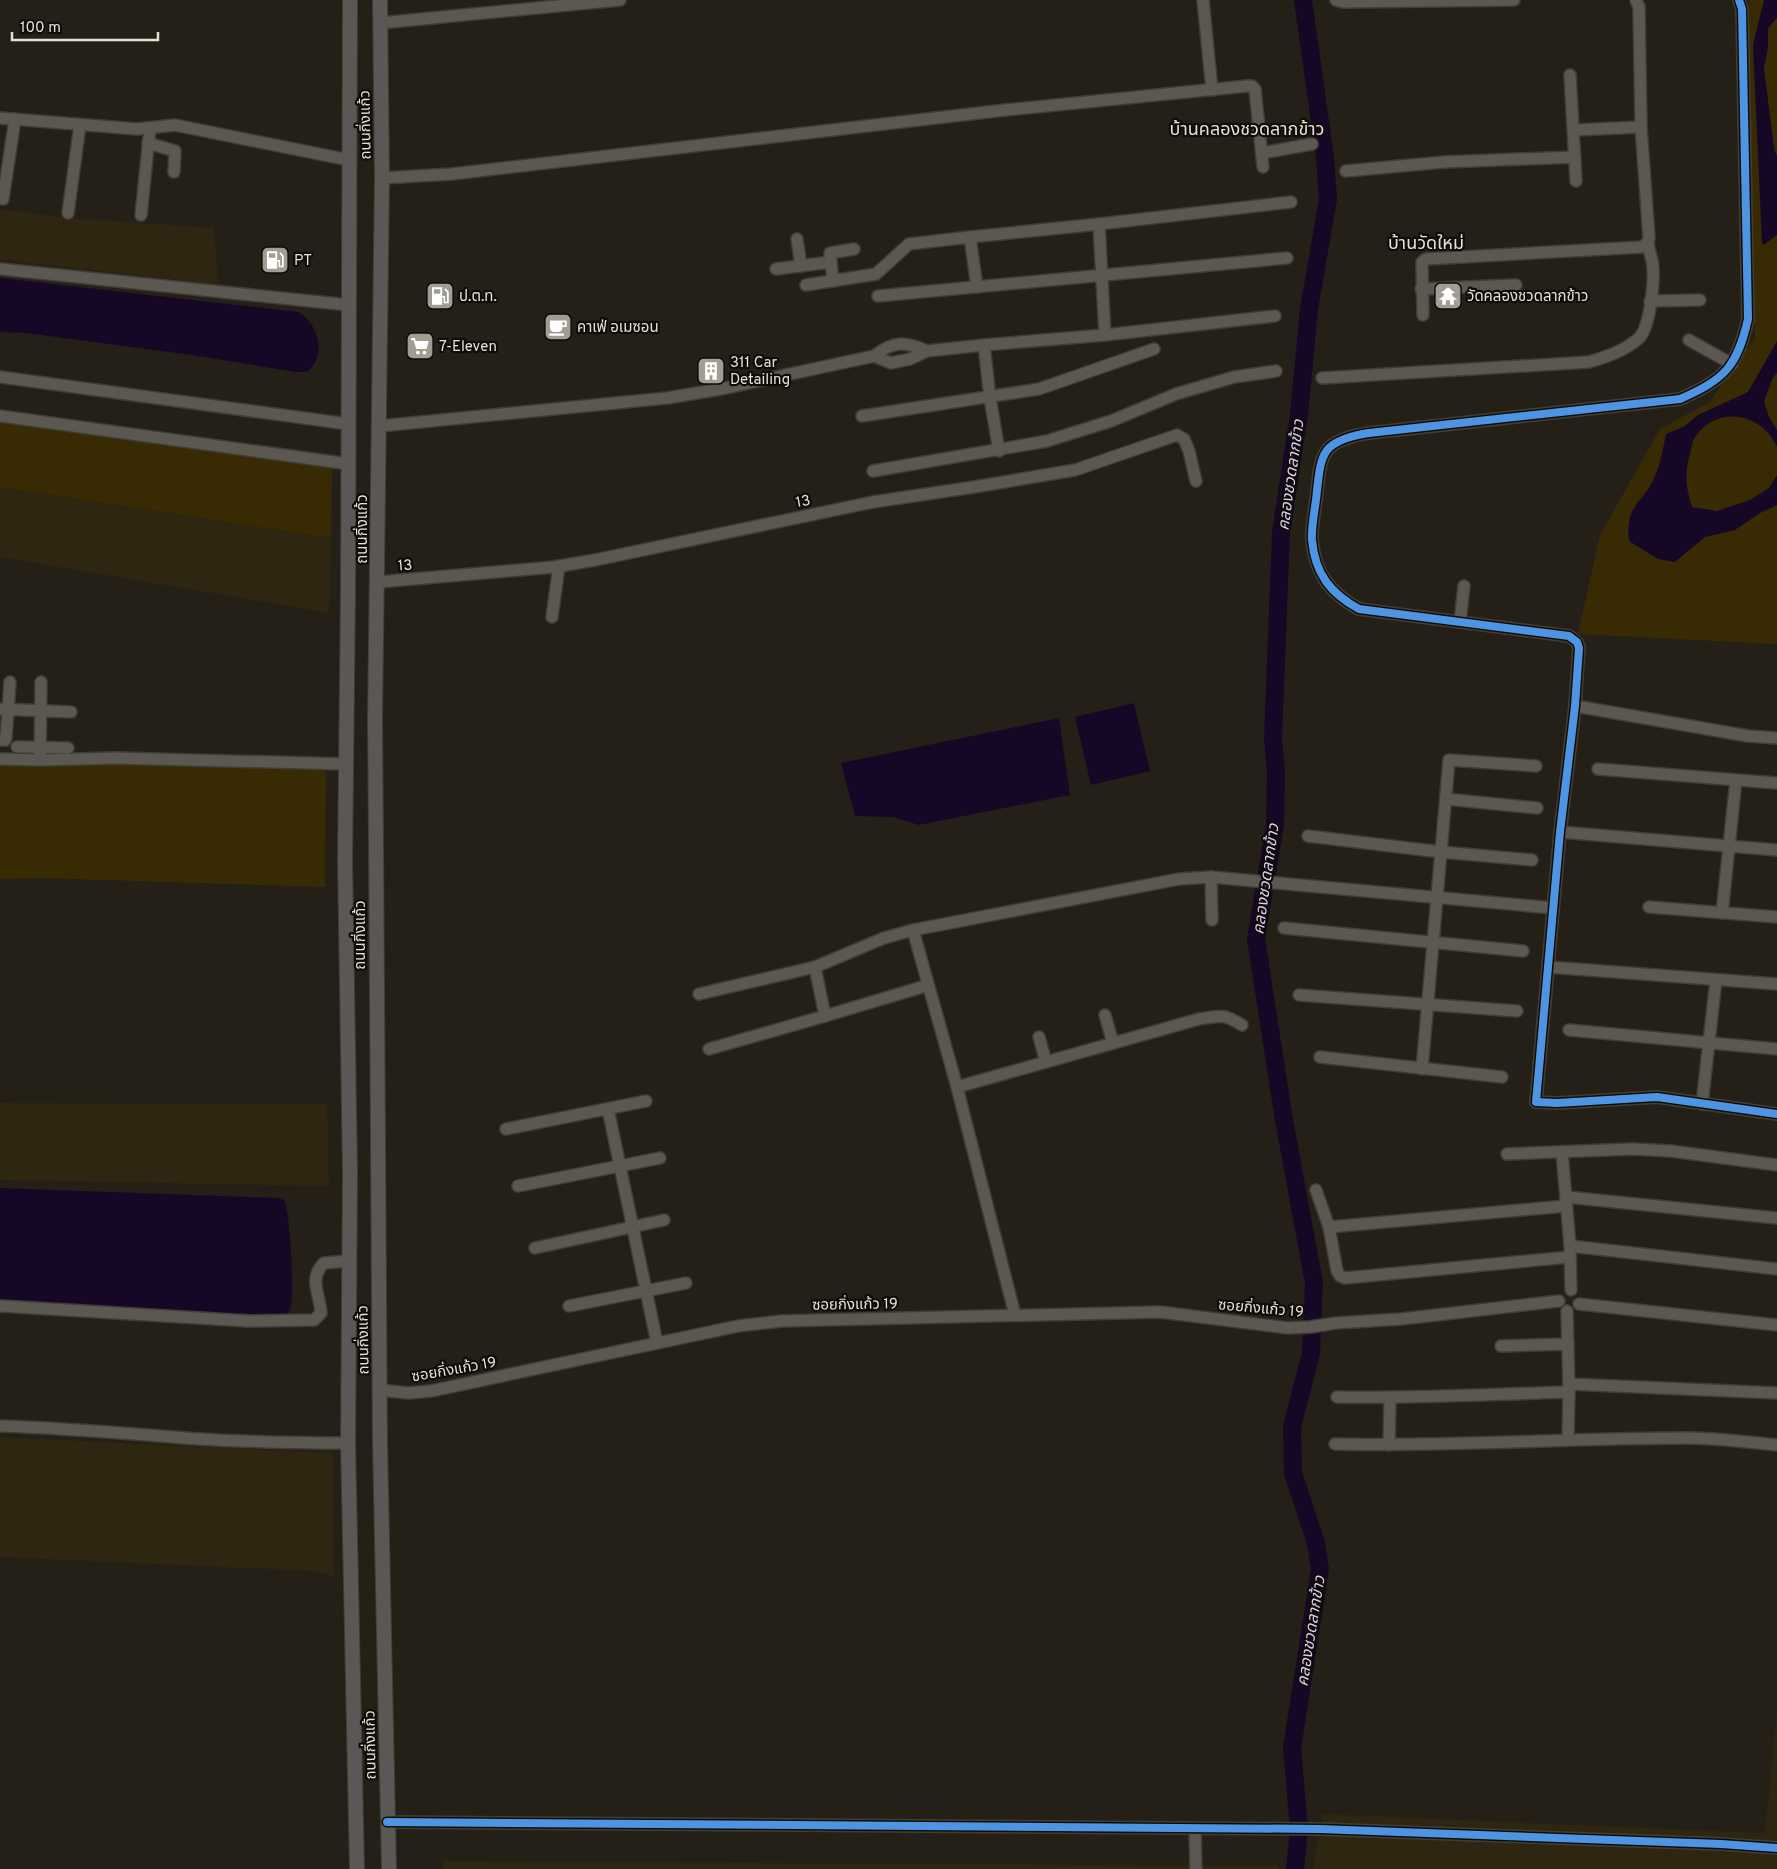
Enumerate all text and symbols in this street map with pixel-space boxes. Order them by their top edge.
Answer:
scale bar [12,10,159,42]
text: 100 m [20,19,61,38]
street label: ถนนกิ่งแก้ว [354,90,377,160]
district label: บ้านคลองชวดลากข้าว [1170,119,1324,142]
district label: บ้านวัดใหม่ [1388,233,1464,256]
fuel station icon: PT [260,245,290,275]
place label: PT [294,252,312,271]
fuel station icon: ป.ต.ท. [425,281,455,311]
temple icon: วัดคลองชวดลากข้าว [1433,281,1463,311]
place label: ป.ต.ท. [459,288,497,307]
place label: วัดคลองชวดลากข้าว [1467,288,1588,307]
cafe icon: คาเฟ่ อเมซอน [543,312,573,342]
place label: คาเฟ่ อเมซอน [577,319,659,338]
supermarket icon: 7-Eleven [405,331,435,361]
place label: 7-Eleven [439,338,497,357]
place label: 311 Car Detailing [730,354,790,390]
building icon: 311 Car Detailing [696,356,726,386]
water label: คลองชวดลากข้าว [1274,418,1310,532]
street label: 13 [794,492,812,513]
street label: ถนนกิ่งแก้ว [352,494,373,564]
street label: 13 [397,556,413,577]
water label: คลองชวดลากข้าว [1249,822,1285,936]
street label: ถนนกิ่งแก้ว [350,900,371,970]
street label: ซอยกิ่งแก้ว 19 [812,1293,898,1316]
street label: ซอยกิ่งแก้ว 19 [1217,1294,1305,1323]
street label: ถนนกิ่งแก้ว [352,1305,375,1375]
street label: ซอยกิ่งแก้ว 19 [410,1352,498,1387]
water label: คลองชวดลากข้าว [1293,1574,1331,1688]
street label: ถนนกิ่งแก้ว [359,1710,382,1780]

